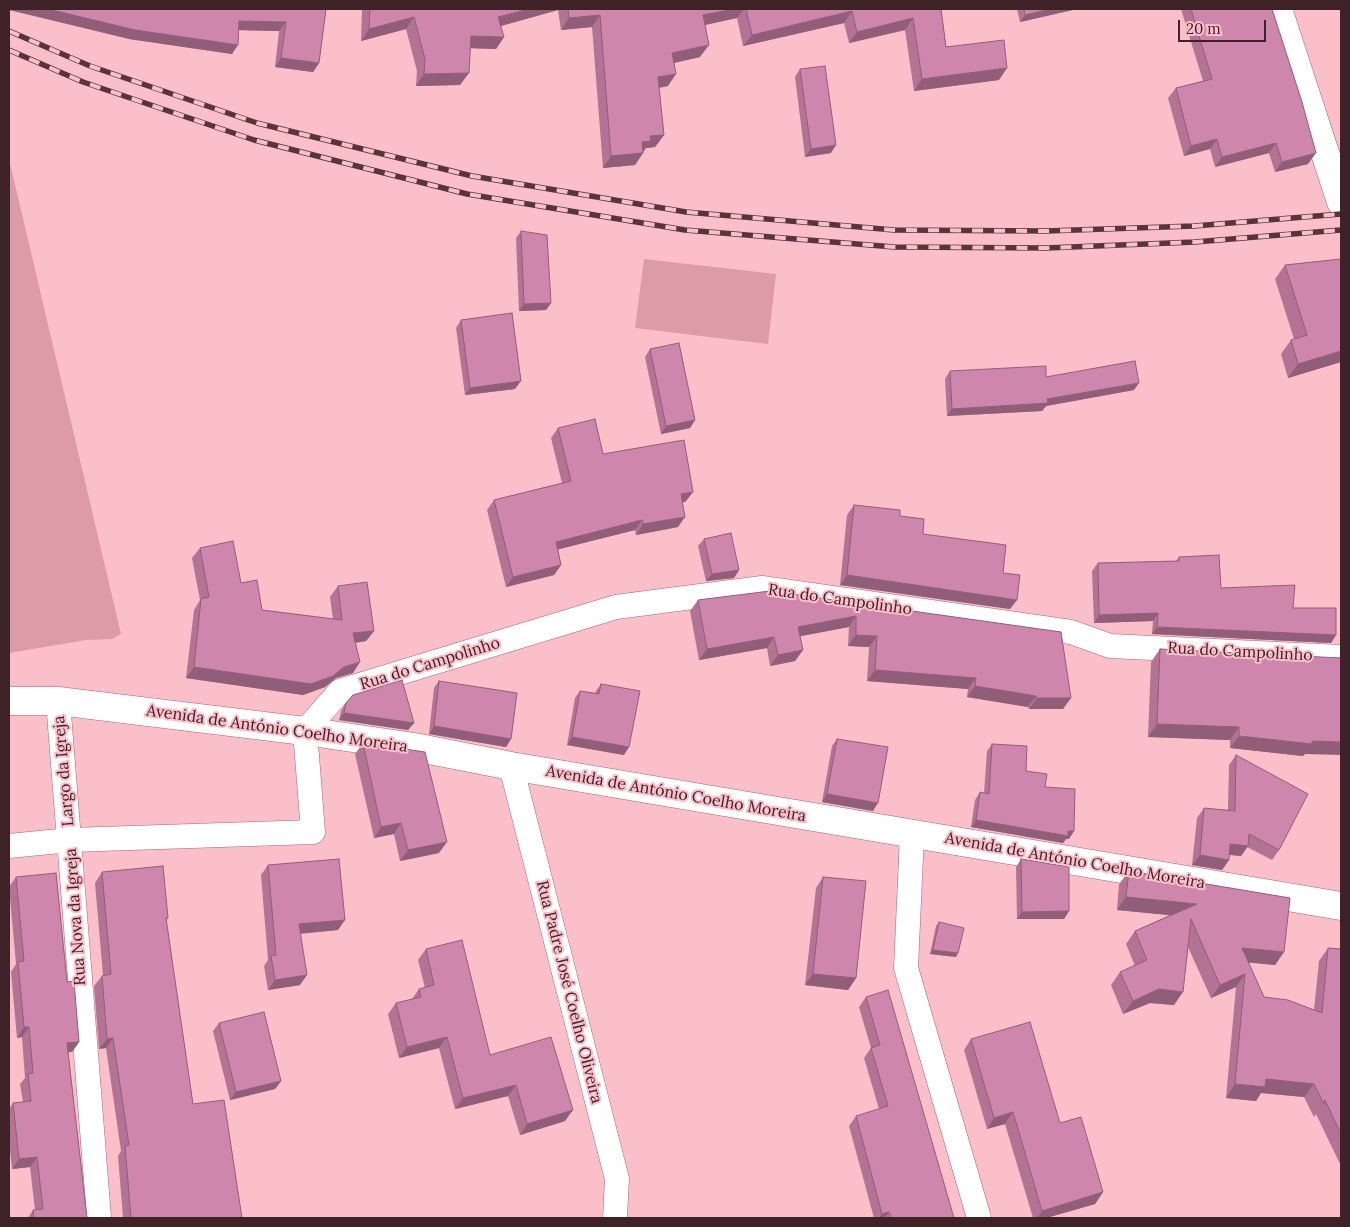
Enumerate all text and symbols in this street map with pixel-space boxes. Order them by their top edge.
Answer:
scale bar [1180,10,1268,42]
text: 20 m [1186,19,1221,38]
street label: Rua do Campolinho [767,580,913,620]
street label: Rua do Campolinho [358,634,502,694]
street label: Rua do Campolinho [1167,639,1313,665]
street label: Avenida de António Coelho Moreira [145,701,409,757]
street label: Largo da Igreja [50,715,78,827]
street label: Avenida de António Coelho Moreira [544,762,808,826]
street label: Avenida de António Coelho Moreira [943,829,1207,893]
street label: Rua Nova da Igreja [62,848,90,986]
street label: Rua Padre José Coelho Oliveira [532,878,606,1106]

